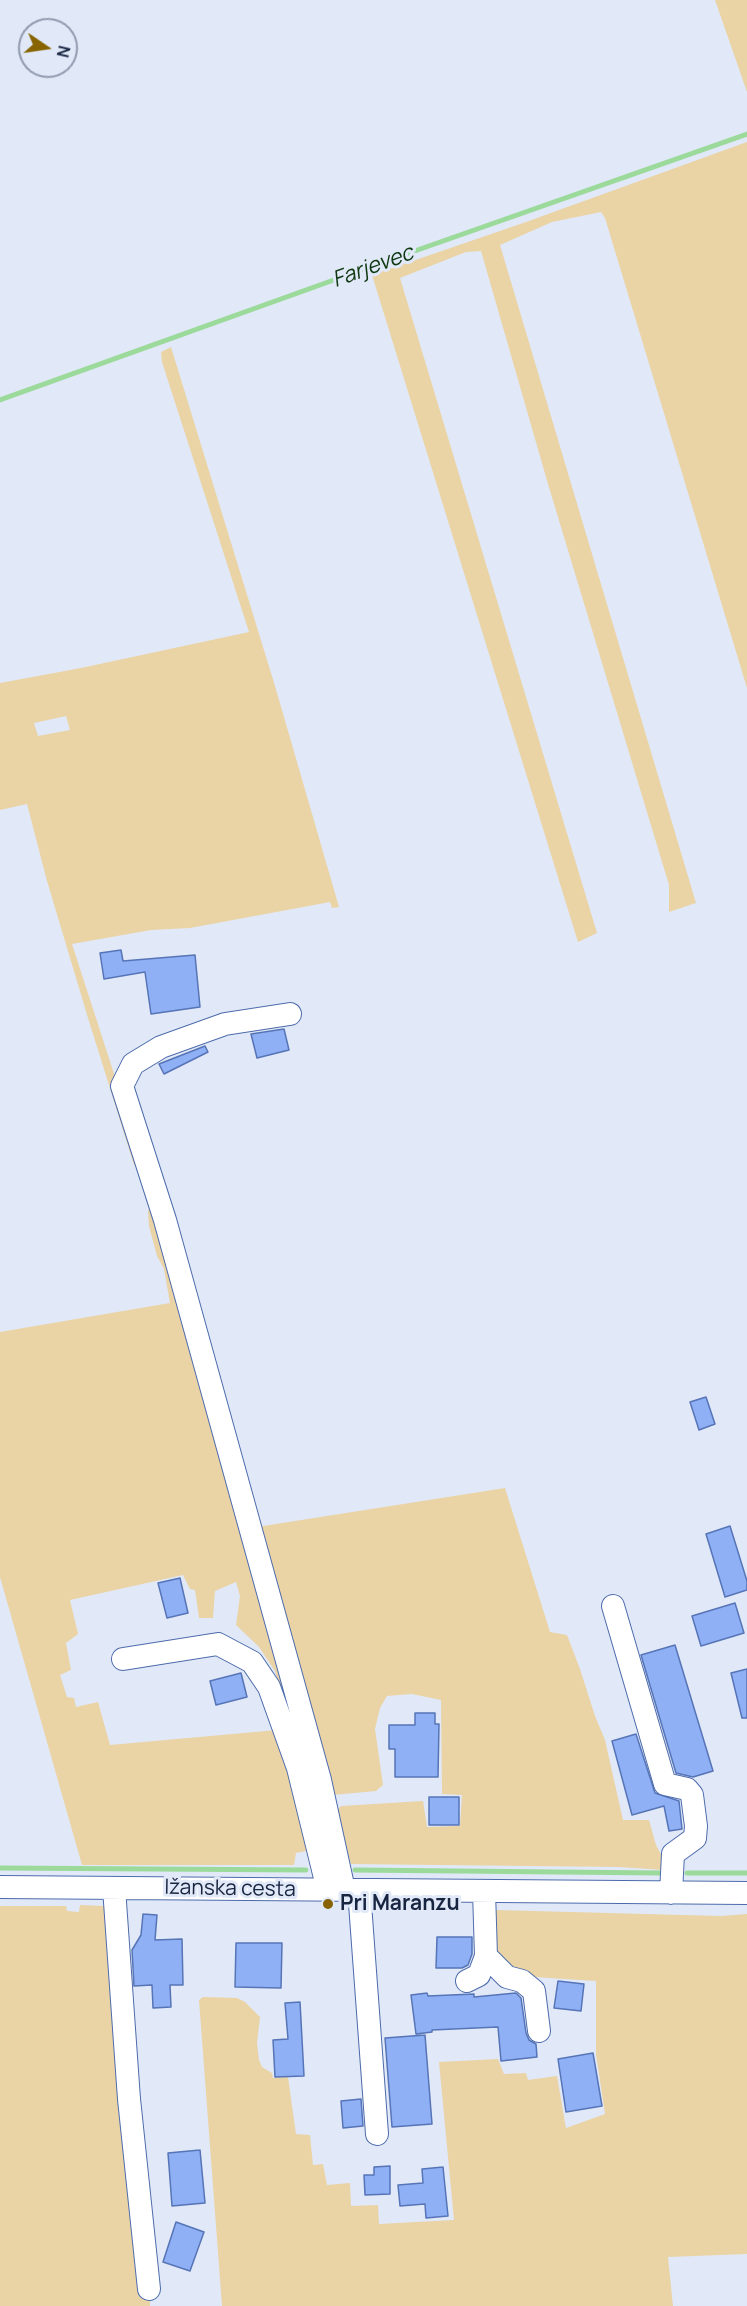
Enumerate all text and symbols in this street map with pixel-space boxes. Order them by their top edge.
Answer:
north arrow [18,18,78,78]
text: N [52,44,76,60]
water label: Farjevec [329,240,417,294]
street label: Ižanska cesta [164,1875,296,1903]
place label: Pri Maranzu [340,1891,460,1917]
marker: Pri Maranzu [321,1897,335,1911]

